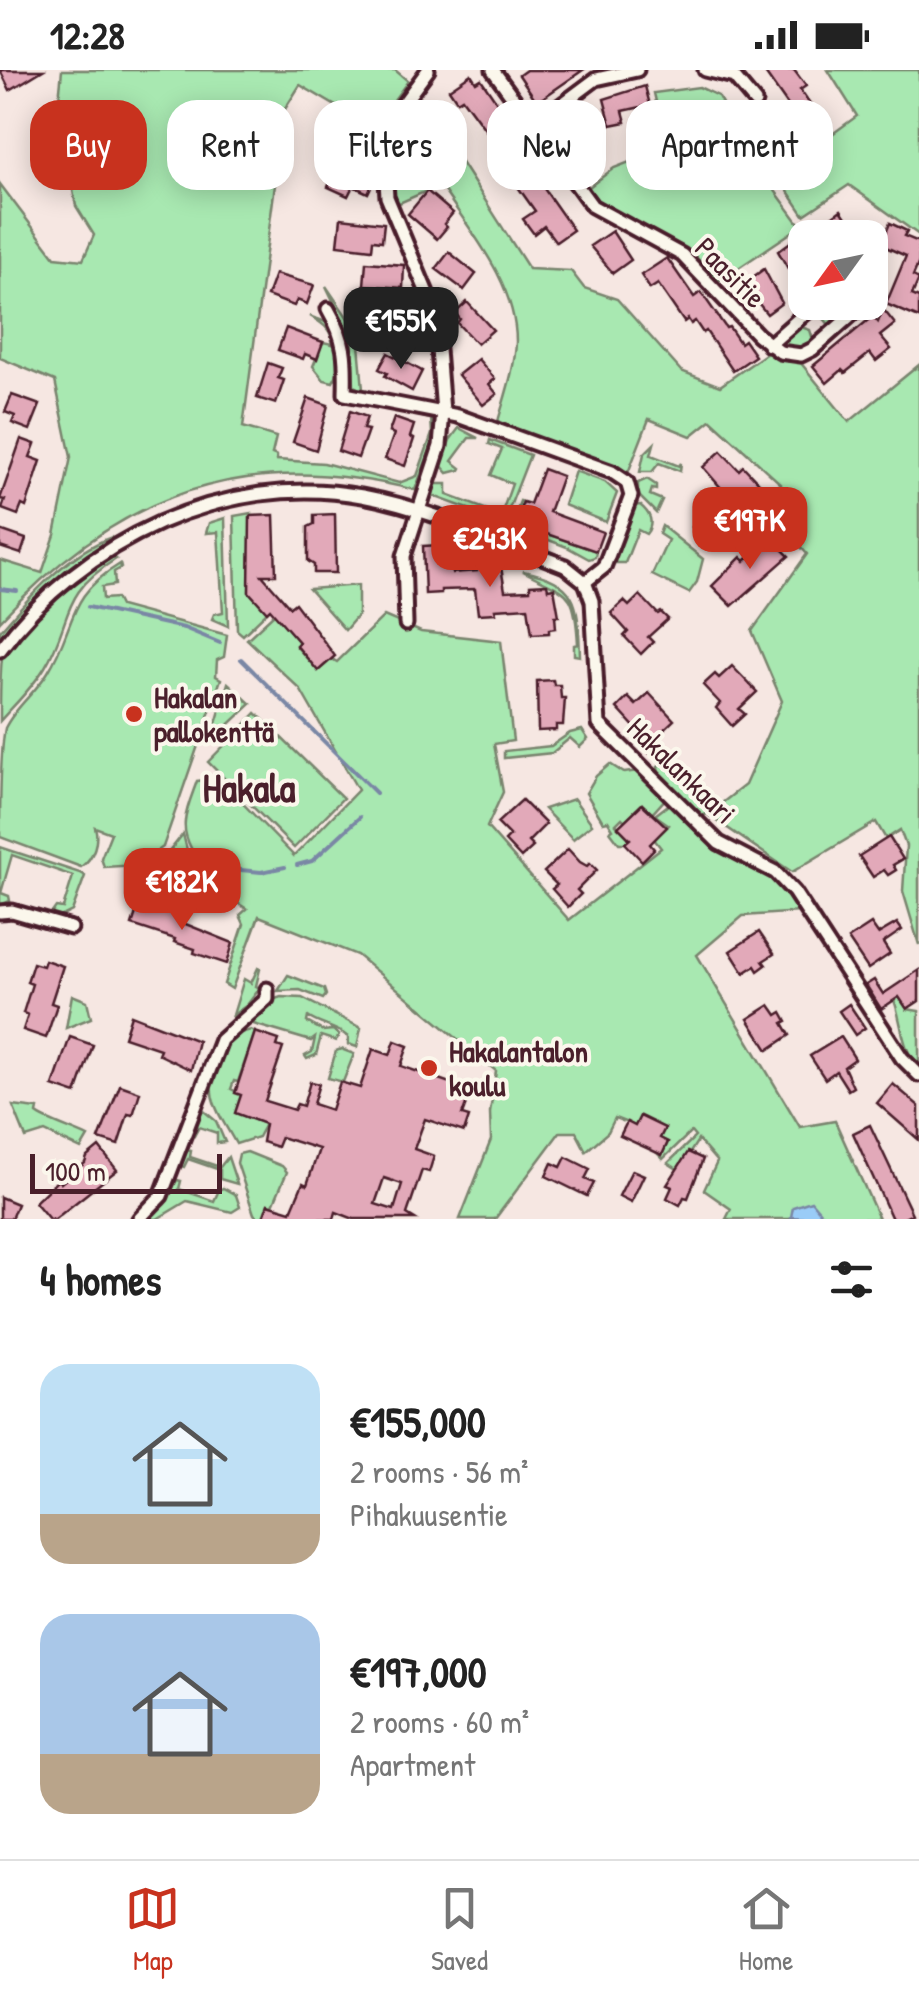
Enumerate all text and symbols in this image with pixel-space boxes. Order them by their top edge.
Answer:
text: 12:28 [50,9,125,61]
chip: Buy [30,100,147,190]
chip: Rent [167,100,294,190]
chip: Filters [314,100,467,190]
chip: New [487,100,606,190]
chip: Apartment [626,100,833,190]
north arrow [788,220,888,320]
map controls [788,220,888,320]
street label: Paasitie [687,228,775,316]
pin: €155K [331,287,471,372]
text: €155K [366,298,436,341]
pin: €197K [680,487,820,572]
text: €197K [714,498,786,541]
pin: €243K [420,505,560,590]
text: €243K [453,516,527,559]
place label: Hakalan pallokenttä [154,677,274,752]
marker: Hakalan pallokenttä [123,703,145,725]
street label: Hakalankaari [619,708,745,832]
district label: Hakala [203,760,296,814]
pin: €182K [112,848,252,933]
text: €182K [146,859,218,902]
place label: Hakalantalon koulu [449,1031,588,1105]
marker: Hakalantalon koulu [418,1057,440,1079]
scale bar [30,1149,222,1194]
text: 100 m [45,1152,106,1190]
text: 4 homes [40,1251,161,1308]
icon: filters [824,1252,879,1307]
text: €155,000 [350,1393,486,1450]
icon: home [120,1404,240,1524]
text: 2 rooms · 56 m² [350,1450,528,1493]
text: Pihakuusentie [350,1493,508,1536]
text: €197,000 [350,1643,487,1700]
icon: home [120,1654,240,1774]
text: 2 rooms · 60 m² [350,1700,529,1743]
text: Apartment [350,1743,475,1786]
tab: Map [125,1881,180,1979]
tab: Saved [431,1881,488,1979]
tab: Home [739,1881,794,1979]

